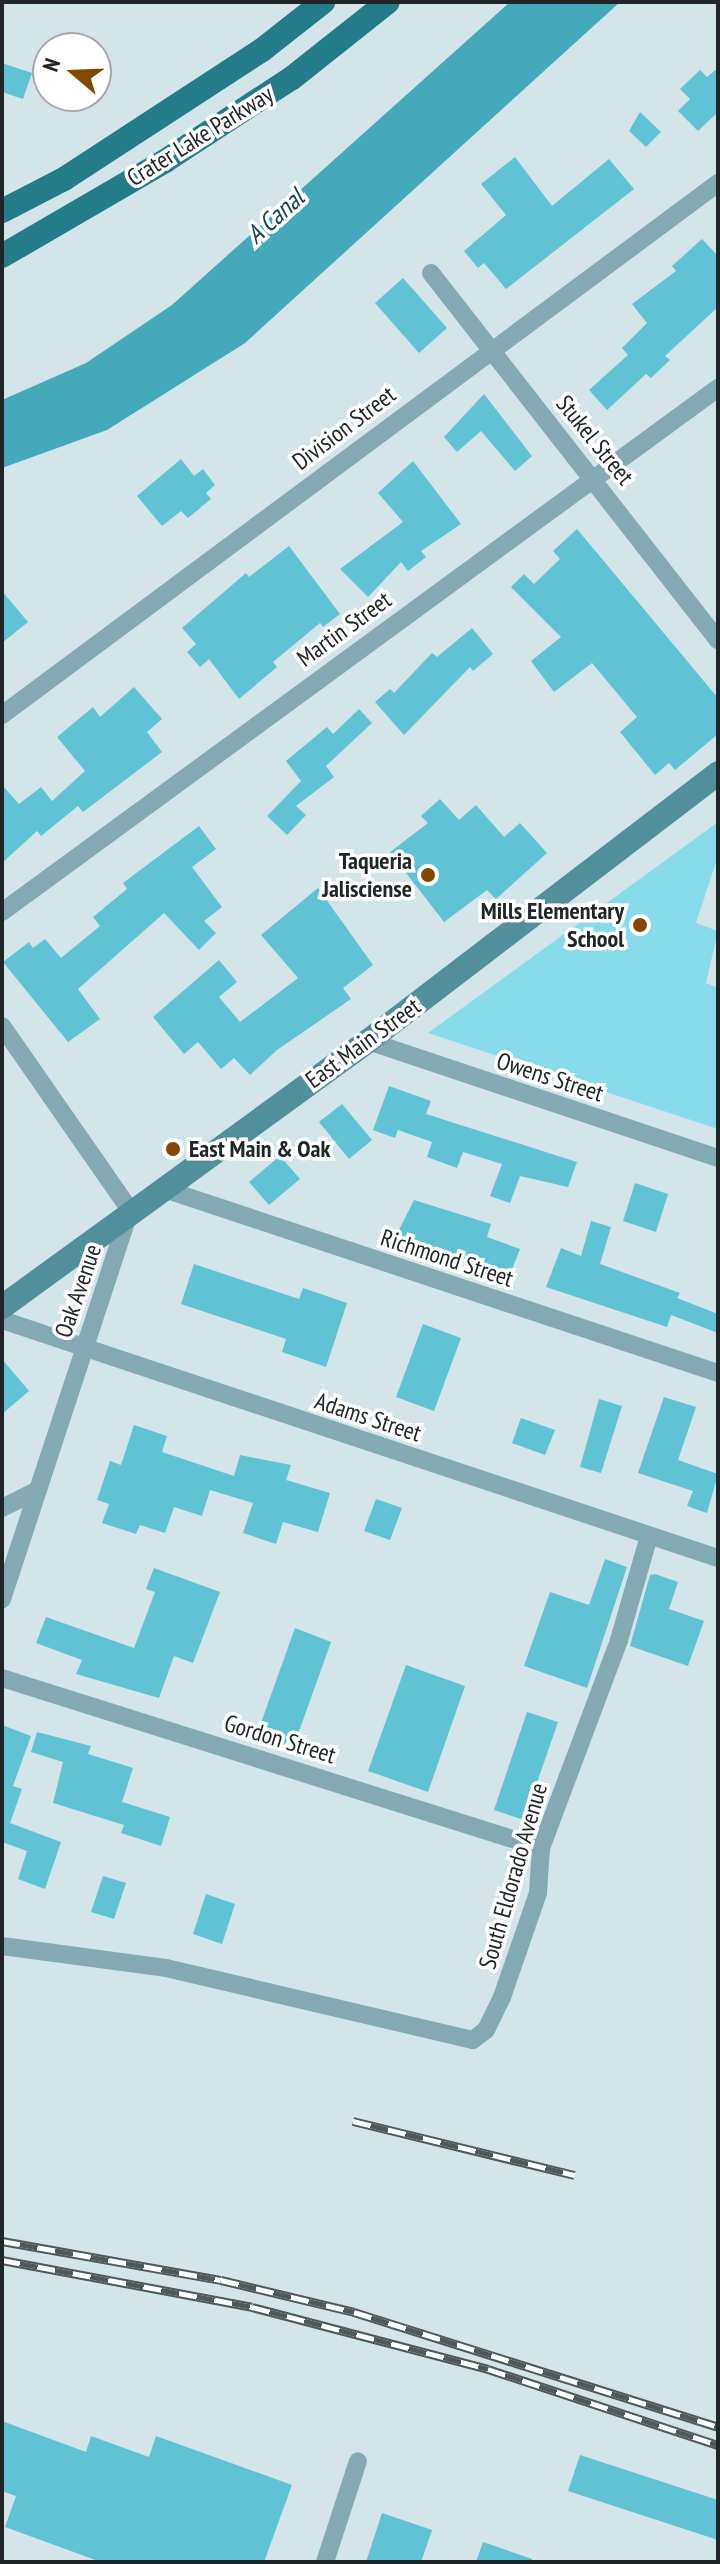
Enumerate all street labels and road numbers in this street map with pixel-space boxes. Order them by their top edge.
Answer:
street label: Crater Lake Parkway [122,80,278,192]
street label: Division Street [287,380,401,476]
street label: Stukel Street [550,390,640,490]
street label: Martin Street [291,585,397,673]
street label: East Main Street [300,992,426,1094]
street label: Owens Street [493,1046,607,1108]
street label: Richmond Street [377,1223,517,1293]
street label: Oak Avenue [48,1240,108,1342]
street label: Adams Street [311,1386,425,1448]
street label: Gordon Street [221,1708,339,1770]
street label: South Eldorado Avenue [473,1779,553,1973]

